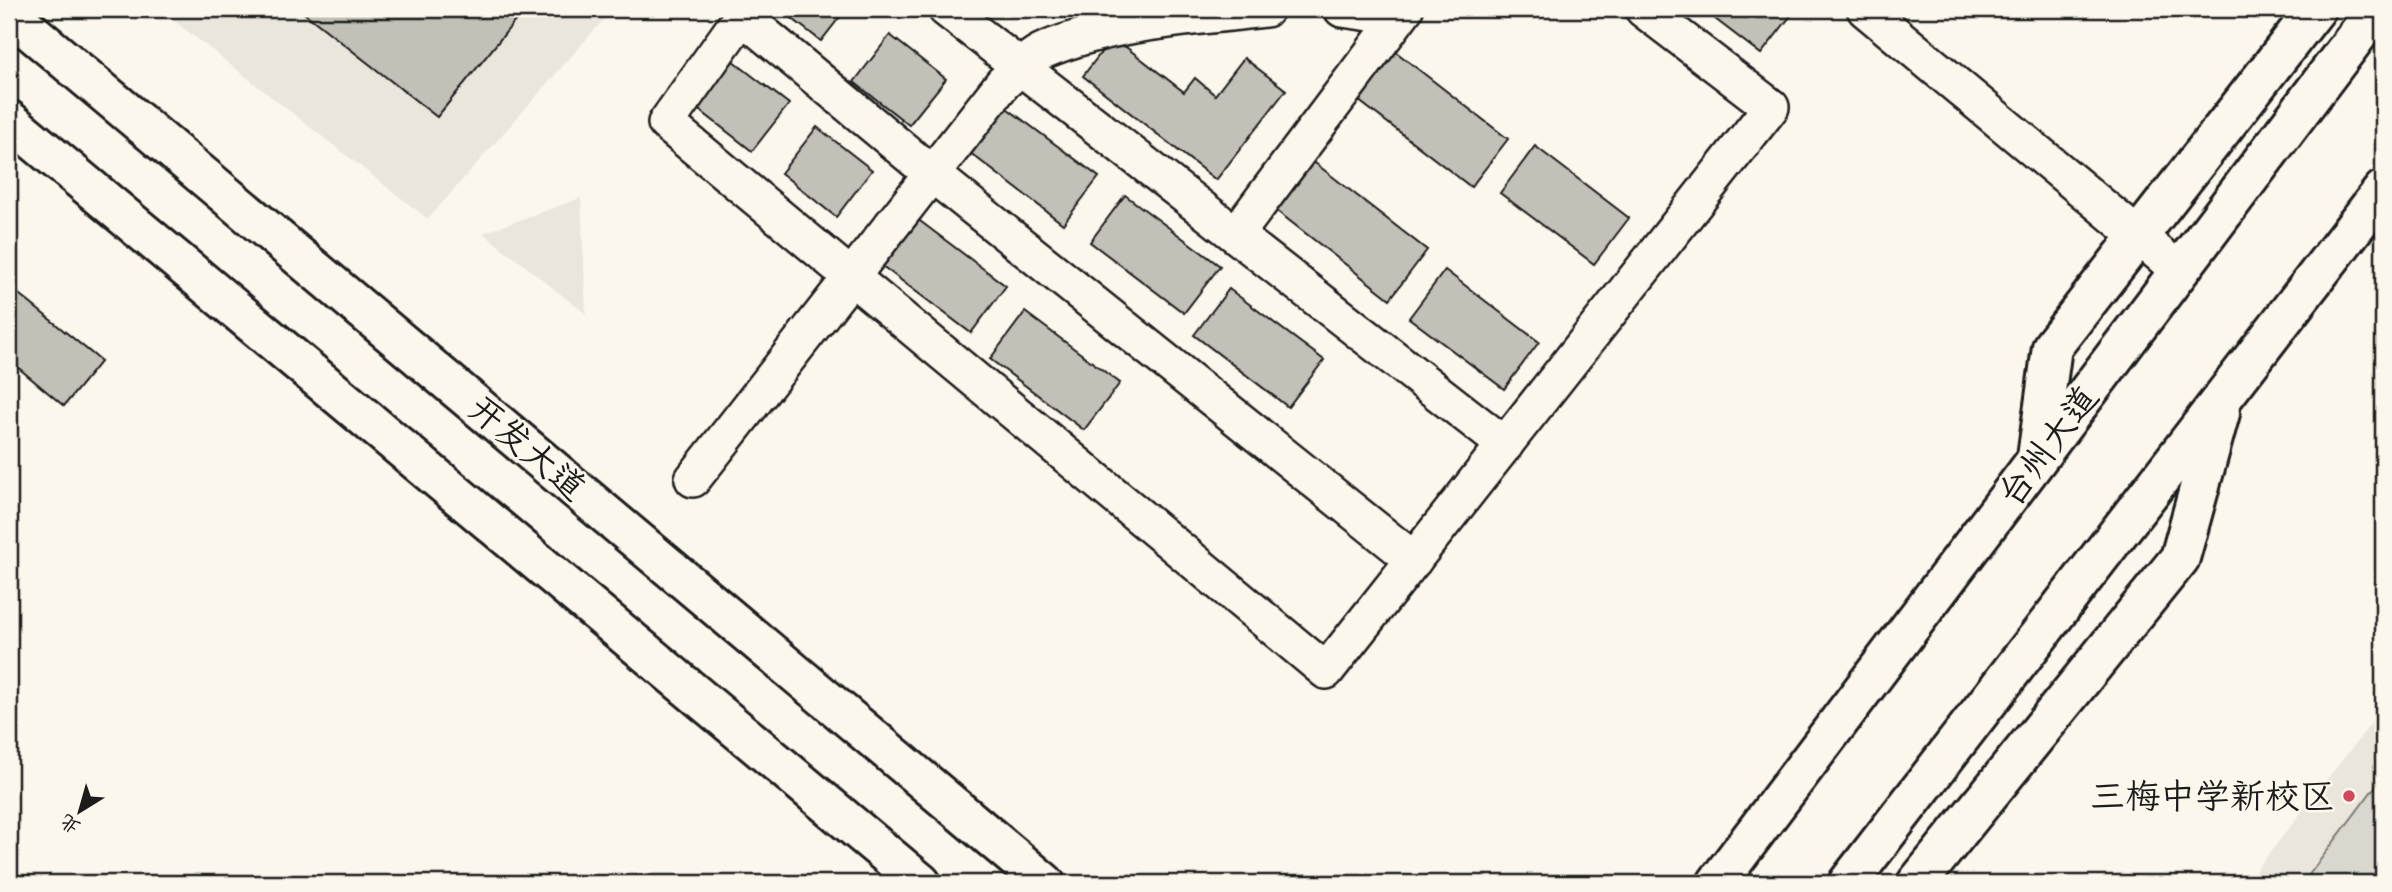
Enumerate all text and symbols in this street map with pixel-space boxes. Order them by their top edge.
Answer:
street label: 台州大道 [1988,377,2108,515]
street label: 开发大道 [459,386,595,510]
place label: 三梅中学新校区 [2090,774,2335,819]
north arrow [46,776,116,846]
marker: 三梅中学新校区 [2341,788,2357,804]
text: 北 [56,808,85,839]

